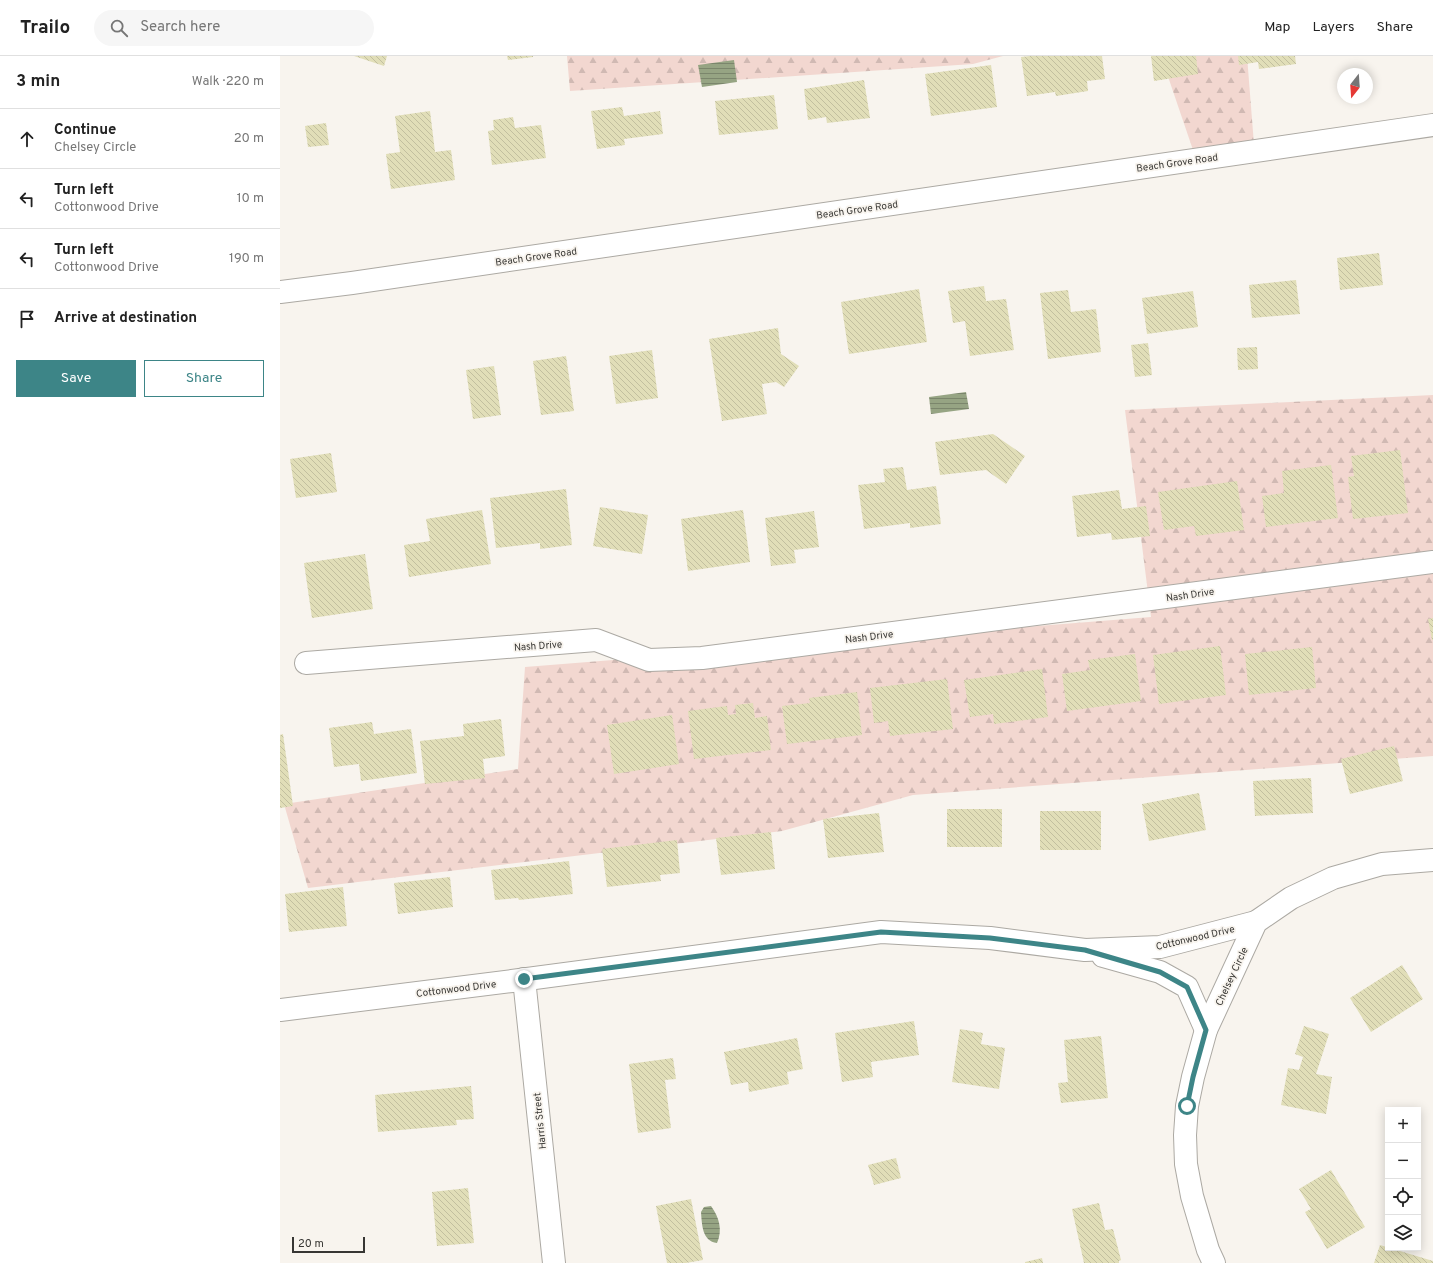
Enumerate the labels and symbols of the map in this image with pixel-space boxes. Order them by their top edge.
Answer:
north arrow [1337,68,1373,104]
street label: Beach Grove Road [1136,151,1219,176]
street label: Beach Grove Road [816,198,899,223]
street label: Beach Grove Road [495,245,578,270]
street label: Nash Drive [1165,586,1215,605]
street label: Nash Drive [844,628,894,647]
street label: Nash Drive [514,638,563,655]
street label: Cottonwood Drive [1155,923,1236,954]
street label: Chelsey Circle [1213,945,1252,1008]
route end [515,970,533,988]
street label: Cottonwood Drive [415,978,497,1001]
street label: Harris Street [531,1092,550,1150]
route start [1178,1097,1196,1115]
scale bar [292,1235,365,1254]

